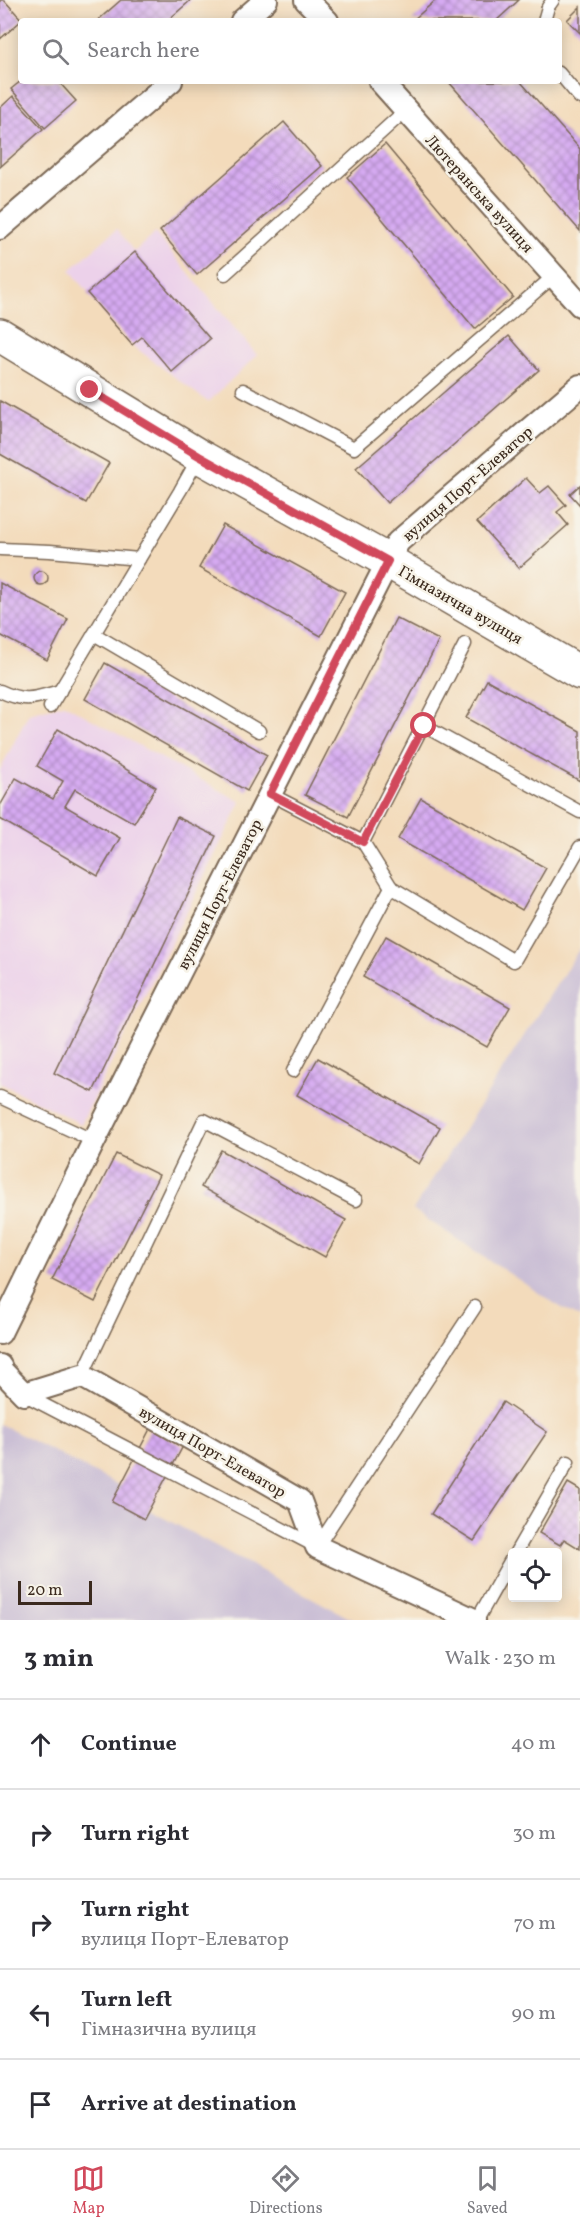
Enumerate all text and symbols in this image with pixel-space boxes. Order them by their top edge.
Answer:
search box [18,18,562,84]
icon: search [39,35,72,68]
text: Search here [87,36,200,67]
street label: Лютеранська вулиця [419,130,538,258]
route end [76,376,102,402]
street label: вулиця Порт-Елеватор [398,422,538,547]
street label: Гімназична вулиця [394,561,526,650]
route start [410,712,436,738]
street label: вулиця Порт-Елеватор [173,816,268,974]
street label: вулиця Порт-Елеватор [134,1402,290,1504]
map controls [508,1548,562,1602]
button: locate [508,1548,562,1602]
scale bar [18,1578,92,1606]
text: 20 m [27,1580,62,1602]
text: 3 min [24,1641,94,1677]
text: Walk · 230 m [445,1645,556,1673]
icon: ahead [24,1728,57,1761]
text: Continue [81,1729,177,1760]
text: 40 m [511,1730,556,1758]
icon: right [24,1818,57,1851]
text: Turn right [81,1819,189,1850]
text: 30 m [512,1820,556,1848]
text: Turn right [81,1895,189,1926]
icon: right [24,1908,57,1941]
text: 70 m [513,1910,556,1938]
text: вулиця Порт-Елеватор [81,1926,289,1954]
text: Turn left [81,1985,172,2016]
icon: left [24,1998,57,2031]
text: 90 m [512,2000,556,2028]
text: Гімназична вулиця [81,2016,256,2044]
icon: arrive [24,2088,57,2121]
text: Arrive at destination [81,2089,297,2120]
tab: Map [72,2162,105,2220]
tab: Directions [249,2162,323,2220]
tab: Saved [467,2162,508,2220]

